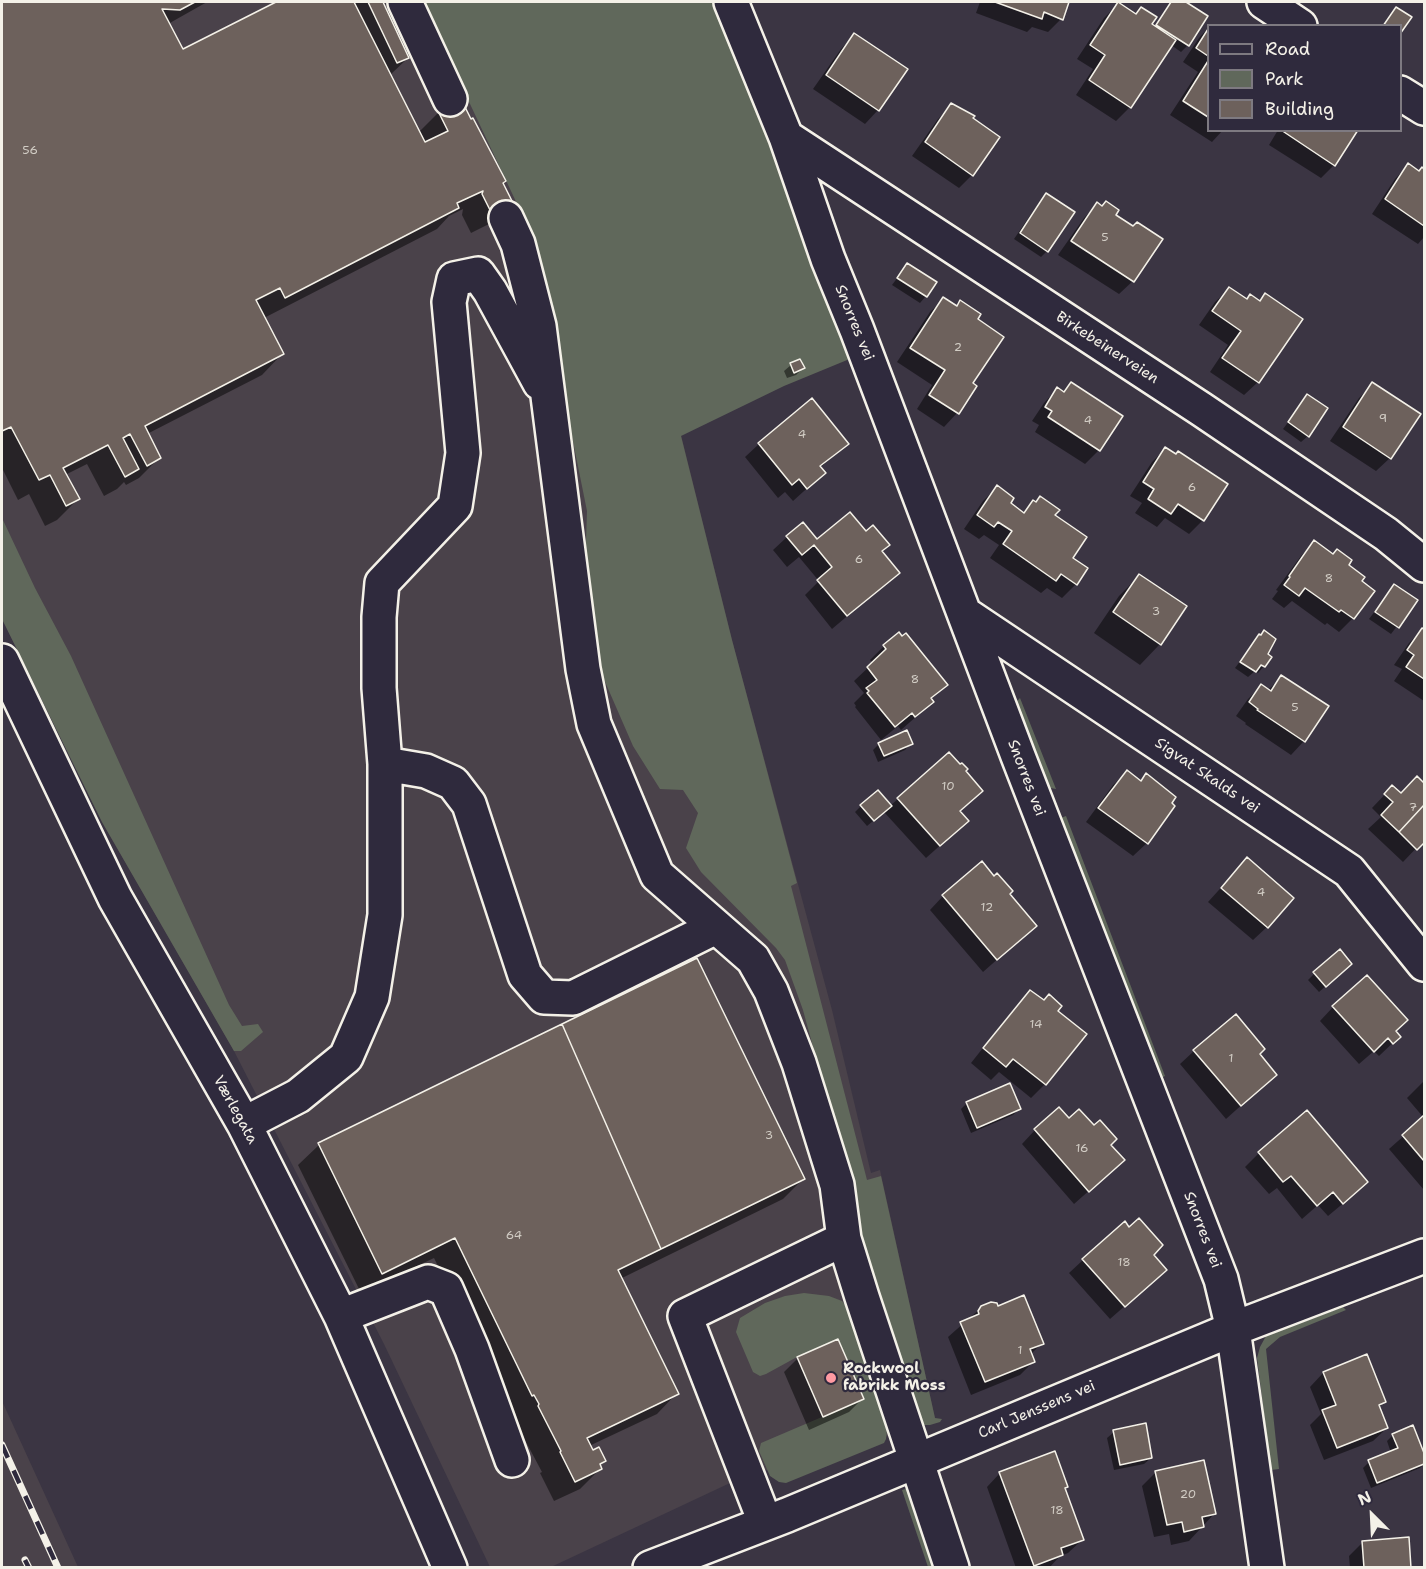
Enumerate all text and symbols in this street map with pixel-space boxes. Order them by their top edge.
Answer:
legend [1207,24,1402,132]
text: Road [1265,37,1310,61]
text: Park [1265,67,1304,91]
text: Building [1265,97,1334,121]
house number: 56 [22,144,38,158]
house number: 5 [1101,231,1109,245]
street label: Snorres vei [831,282,877,364]
street label: Birkebeinerveien [1052,308,1162,388]
house number: 2 [954,341,962,355]
house number: 9 [1379,412,1387,426]
house number: 4 [1084,414,1092,428]
house number: 4 [798,428,806,442]
house number: 6 [1188,481,1196,495]
house number: 6 [855,553,863,567]
house number: 8 [1325,572,1333,586]
house number: 3 [1152,605,1160,619]
house number: 8 [911,673,919,687]
house number: 5 [1291,701,1299,715]
street label: Sigvat Skalds vei [1151,734,1263,818]
street label: Snorres vei [1003,737,1049,819]
house number: 10 [941,780,955,794]
house number: 7 [1409,801,1417,815]
house number: 4 [1257,886,1265,900]
house number: 12 [981,901,993,915]
house number: 14 [1030,1018,1042,1032]
house number: 1 [1228,1052,1234,1066]
street label: Værlegata [209,1073,261,1147]
house number: 3 [765,1129,773,1143]
house number: 16 [1075,1142,1089,1156]
street label: Snorres vei [1179,1189,1225,1271]
house number: 64 [506,1229,522,1243]
house number: 18 [1117,1256,1131,1270]
house number: 1 [1017,1344,1023,1358]
place label: Rockwool fabrikk Moss [843,1360,946,1395]
marker: Rockwool fabrikk Moss [824,1371,838,1385]
street label: Carl Jenssens vei [976,1377,1098,1443]
north arrow [1342,1485,1402,1545]
text: N [1354,1486,1375,1510]
house number: 20 [1180,1488,1196,1502]
house number: 18 [1050,1504,1064,1518]

